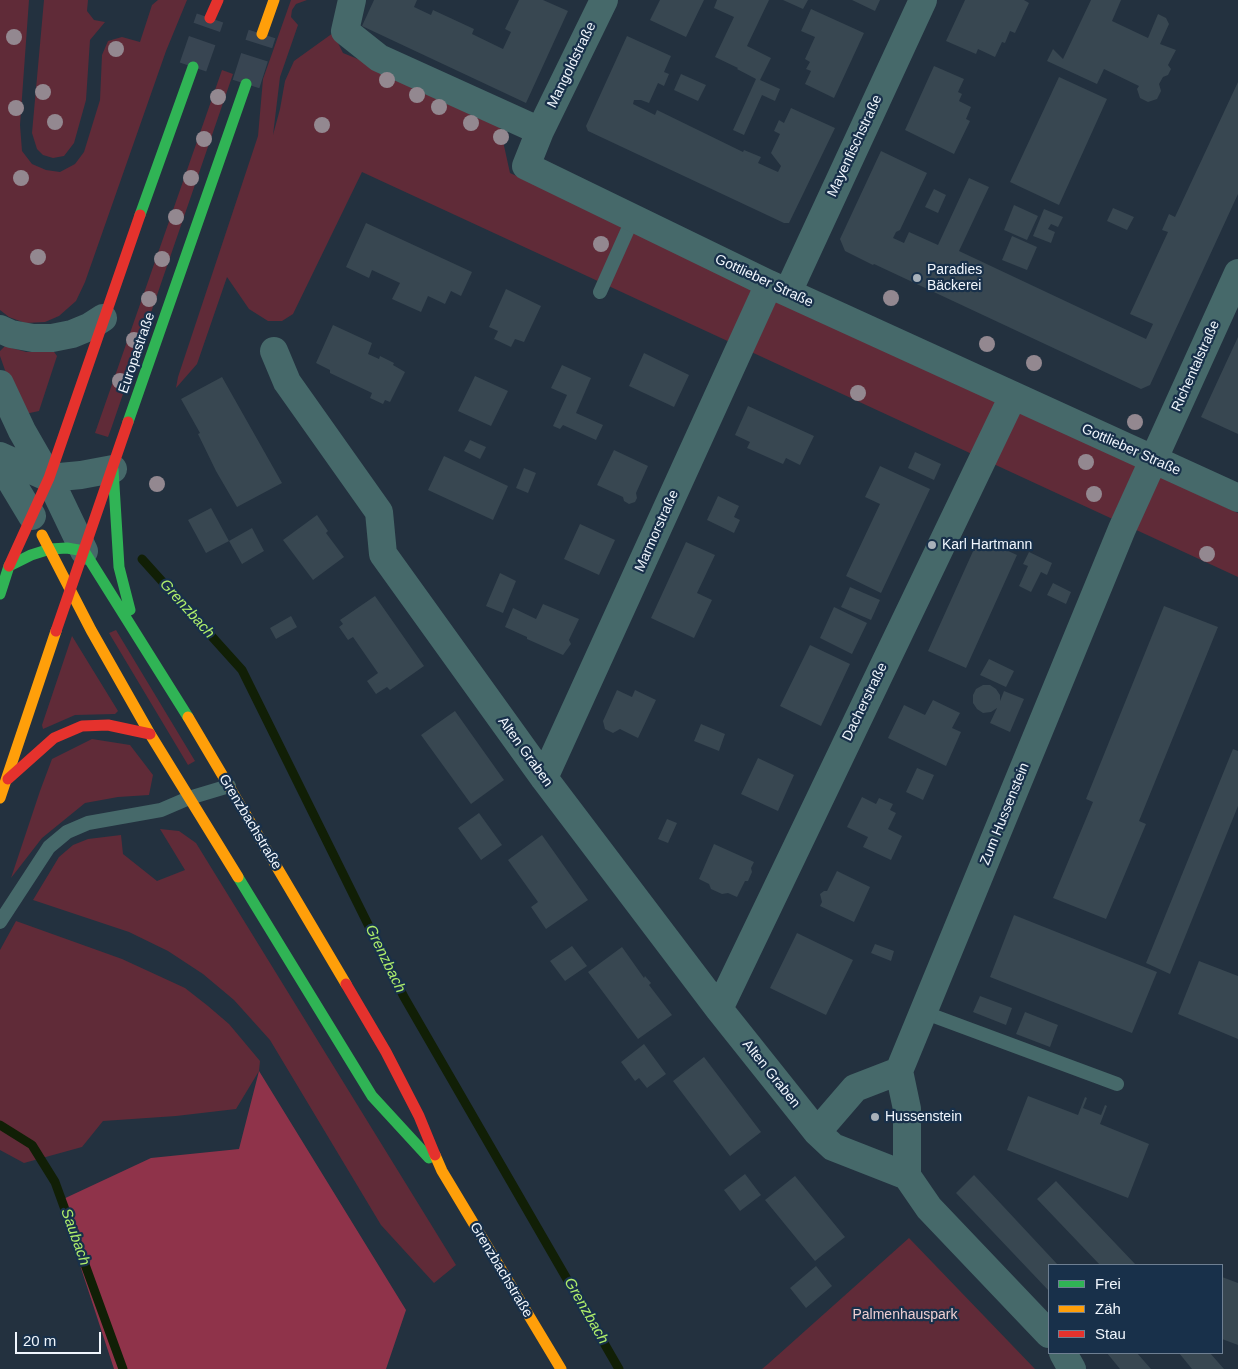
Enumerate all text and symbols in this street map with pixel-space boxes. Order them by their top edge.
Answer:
street label: Mangoldstraße [544,19,600,111]
street label: Mayenfischstraße [824,92,886,200]
street label: Gottlieber Straße [712,251,816,311]
place label: Paradies Bäckerei [927,262,982,294]
marker: Paradies Bäckerei [911,272,923,284]
street label: Europastraße [115,310,159,396]
street label: Richentalstraße [1168,318,1224,414]
street label: Gottlieber Straße [1079,421,1183,479]
street label: Marmorstraße [631,487,683,575]
place label: Karl Hartmann [942,537,1032,553]
marker: Karl Hartmann [926,539,938,551]
water label: Grenzbach [156,576,218,642]
street label: Dacherstraße [839,660,891,744]
street label: Alten Graben [494,714,556,790]
street label: Zum Hussenstein [977,760,1033,868]
street label: Grenzbachstraße [215,771,285,873]
water label: Grenzbach [361,922,409,996]
street label: Alten Graben [739,1037,803,1111]
place label: Hussenstein [885,1109,962,1125]
marker: Hussenstein [869,1111,881,1123]
water label: Saubach [56,1206,94,1268]
street label: Grenzbachstraße [466,1219,536,1321]
legend [1048,1264,1223,1354]
water label: Grenzbach [560,1275,612,1347]
text: Frei [1095,1275,1121,1292]
text: Zäh [1095,1300,1121,1317]
park label: Palmenhauspark [852,1307,958,1323]
scale bar [18,1322,104,1354]
text: Stau [1095,1325,1126,1342]
text: 20 m [23,1332,56,1349]

